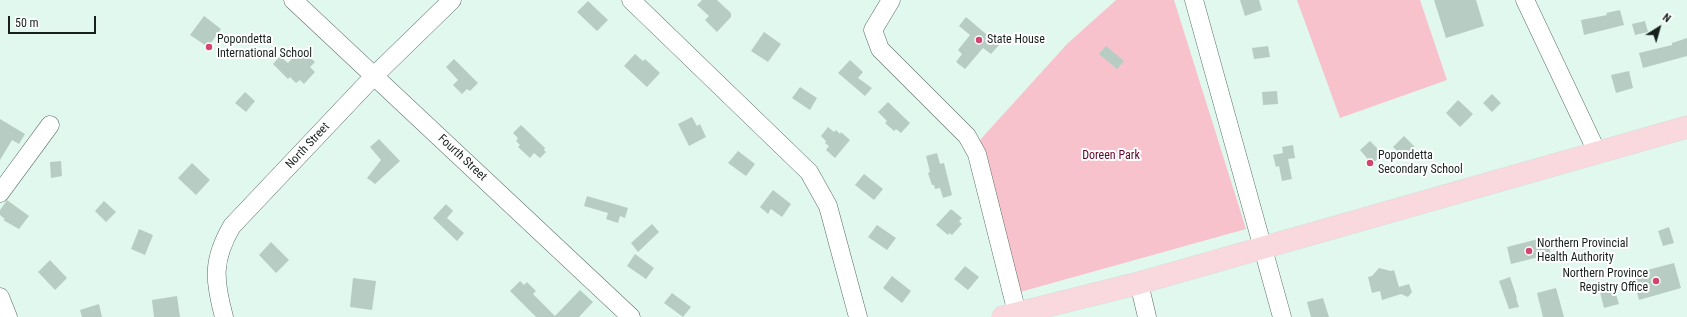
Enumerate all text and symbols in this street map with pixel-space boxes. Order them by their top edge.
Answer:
scale bar [10,8,98,34]
north arrow [1639,8,1679,48]
text: N [1660,11,1673,25]
text: 50 m [15,16,39,30]
place label: Popondetta International School [217,33,312,61]
place label: State House [987,33,1045,47]
marker: State House [974,35,984,45]
marker: Popondetta International School [204,42,214,52]
street label: North Street [283,120,333,172]
street label: Fourth Street [435,132,489,184]
park label: Doreen Park [1082,149,1140,163]
place label: Popondetta Secondary School [1378,149,1463,177]
marker: Popondetta Secondary School [1365,158,1375,168]
place label: Northern Provincial Health Authority [1537,237,1628,265]
marker: Northern Provincial Health Authority [1524,246,1534,256]
place label: Northern Province Registry Office [1562,267,1648,295]
marker: Northern Province Registry Office [1651,276,1661,286]

